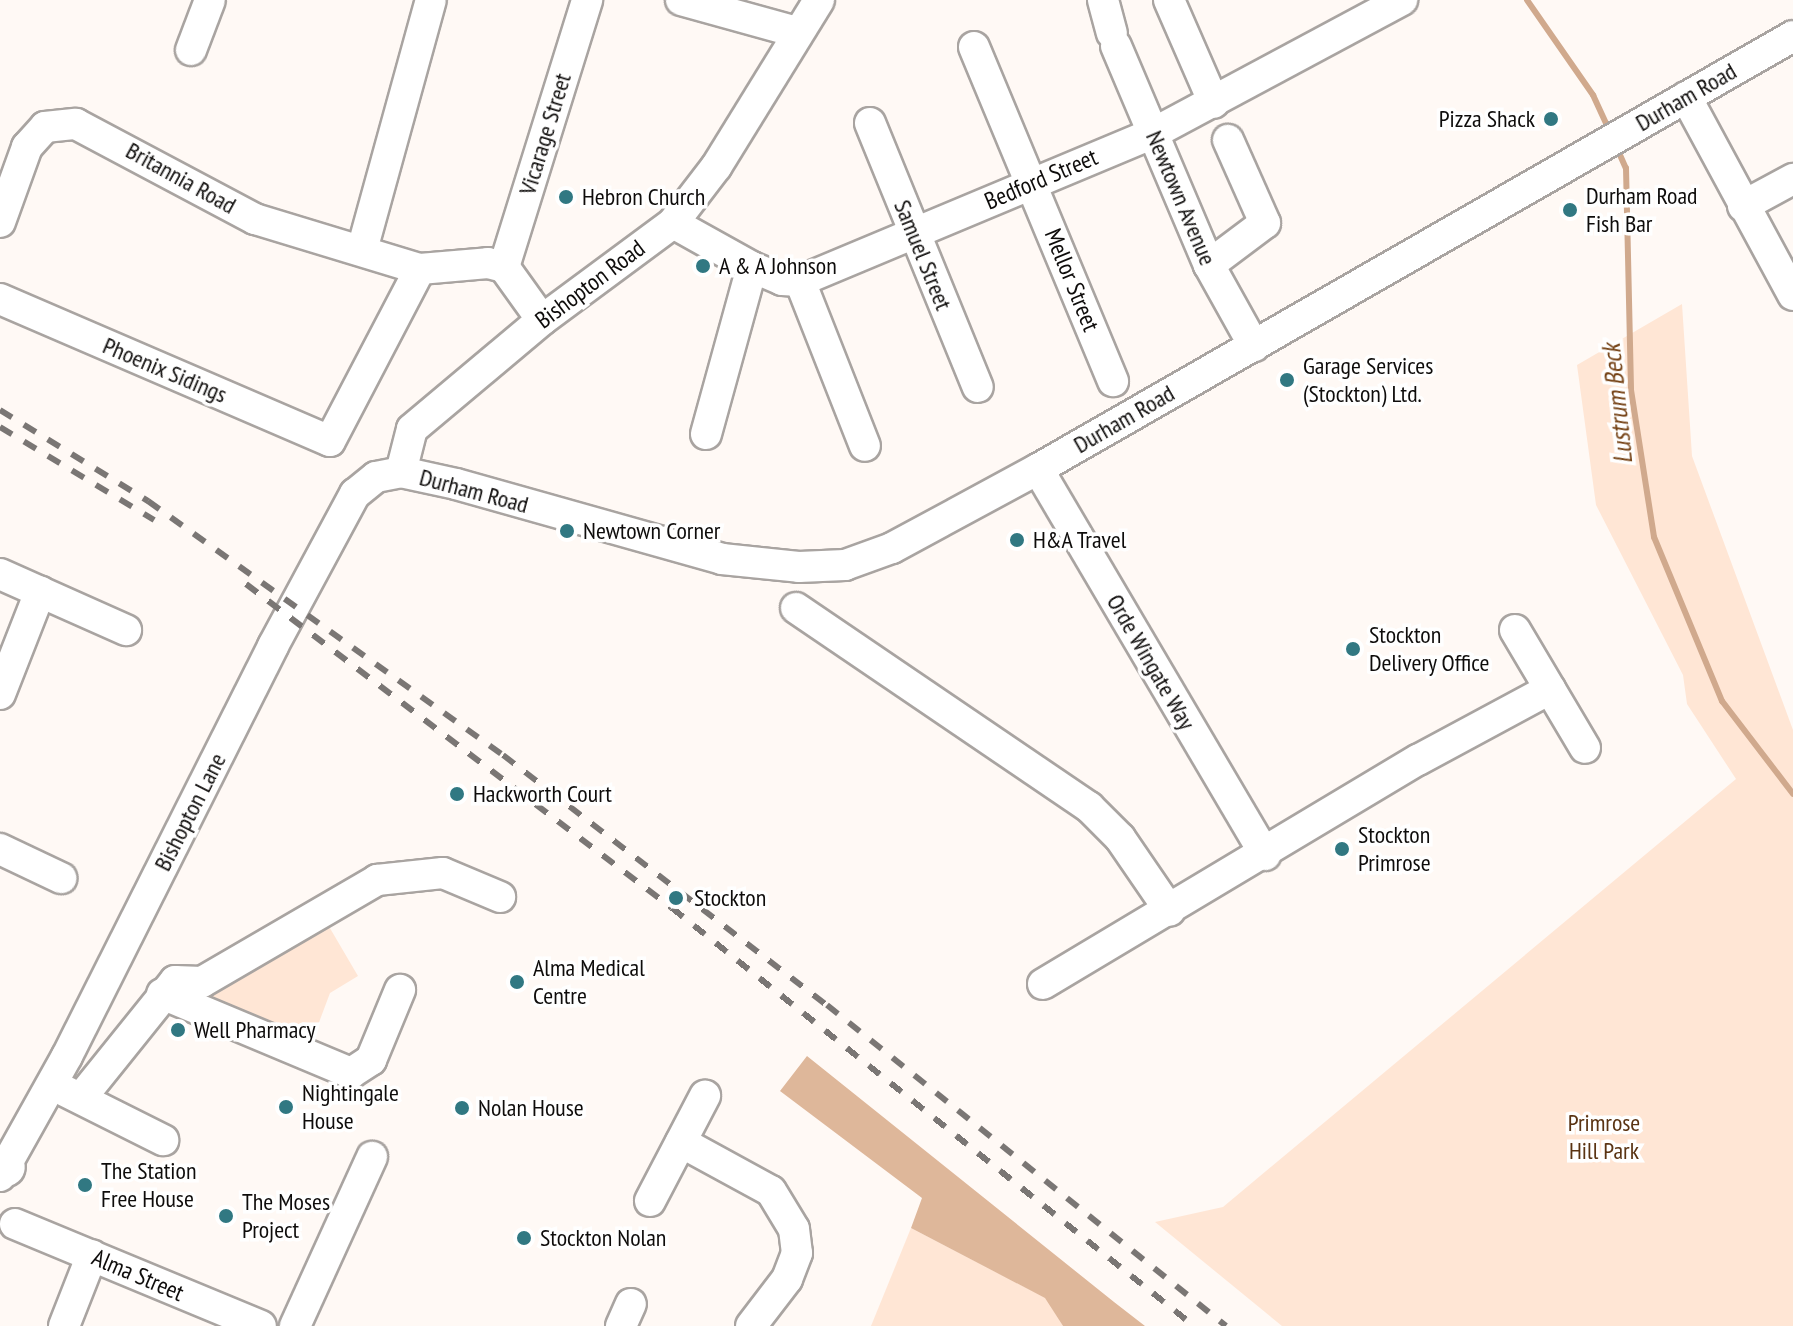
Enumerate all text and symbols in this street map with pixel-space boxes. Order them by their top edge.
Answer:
street label: Durham Road [1631,57,1741,137]
street label: Vicarage Street [513,70,577,198]
place label: Pizza Shack [1439,105,1535,133]
marker: Pizza Shack [1542,110,1560,128]
street label: Newtown Avenue [1140,126,1222,270]
street label: Britannia Road [121,136,241,220]
street label: Bedford Street [980,142,1102,216]
place label: Durham Road Fish Bar [1586,182,1697,238]
place label: Hebron Church [582,183,705,211]
marker: Hebron Church [557,188,575,206]
street label: Samuel Street [888,196,958,314]
marker: Durham Road Fish Bar [1561,201,1579,219]
street label: Mellor Street [1038,224,1106,336]
street label: Bishopton Road [530,234,650,334]
place label: A & A Johnson [719,252,839,280]
marker: A & A Johnson [694,257,712,275]
street label: Phoenix Sidings [98,331,232,409]
water label: Lustrum Beck [1595,342,1639,466]
place label: Garage Services (Stockton) Ltd. [1303,352,1433,408]
marker: Garage Services (Stockton) Ltd. [1278,371,1296,389]
street label: Durham Road [1069,379,1179,459]
street label: Durham Road [416,463,532,519]
place label: Newtown Corner [583,517,720,545]
marker: Newtown Corner [558,522,576,540]
place label: H&A Travel [1033,526,1128,554]
marker: H&A Travel [1008,531,1026,549]
street label: Orde Wingate Way [1100,589,1202,735]
place label: Stockton Delivery Office [1369,621,1490,677]
marker: Stockton Delivery Office [1344,640,1362,658]
street label: Bishopton Lane [148,748,232,876]
place label: Hackworth Court [473,780,612,808]
marker: Hackworth Court [448,785,466,803]
place label: Stockton Primrose [1358,821,1431,877]
marker: Stockton Primrose [1333,840,1351,858]
place label: Stockton [694,884,766,912]
marker: Stockton [665,887,687,909]
place label: Alma Medical Centre [533,954,645,1010]
marker: Alma Medical Centre [508,973,526,991]
place label: Well Pharmacy [194,1016,316,1044]
marker: Well Pharmacy [169,1021,187,1039]
place label: Nightingale House [302,1079,399,1135]
place label: Nolan House [478,1094,584,1122]
marker: Nightingale House [277,1098,295,1116]
marker: Nolan House [453,1099,471,1117]
park label: Primrose Hill Park [1568,1109,1640,1165]
place label: The Station Free House [101,1157,196,1213]
marker: The Station Free House [76,1176,94,1194]
place label: The Moses Project [242,1188,330,1244]
marker: The Moses Project [217,1207,235,1225]
place label: Stockton Nolan [540,1224,666,1252]
marker: Stockton Nolan [515,1229,533,1247]
street label: Alma Street [88,1243,188,1307]

